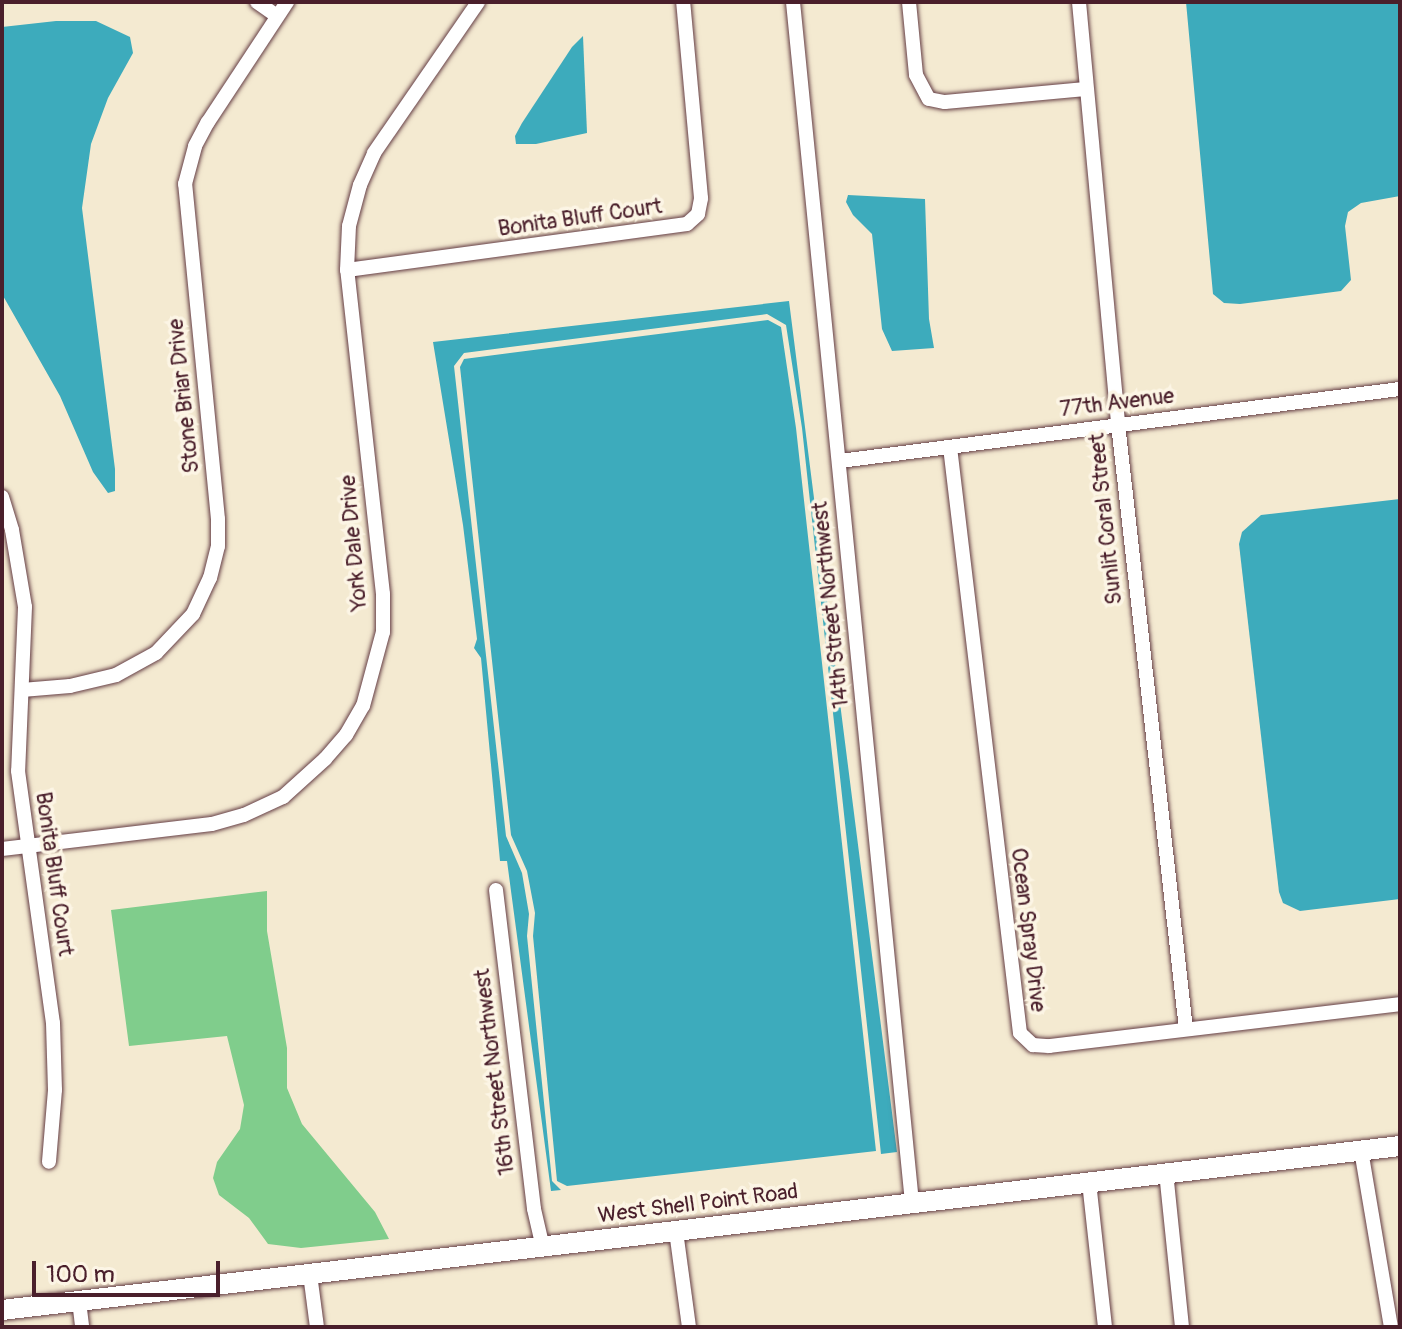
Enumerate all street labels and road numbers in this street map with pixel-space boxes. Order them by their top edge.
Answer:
street label: Bonita Bluff Court [496,193,664,243]
street label: Stone Briar Drive [163,317,205,475]
street label: 77th Avenue [1058,383,1176,423]
street label: Sunlit Coral Street [1084,432,1128,606]
street label: York Dale Drive [335,474,373,612]
street label: 14th Street Northwest [807,500,855,710]
street label: Bonita Bluff Court [29,790,79,958]
street label: Ocean Spray Drive [1005,846,1051,1014]
street label: 16th Street Northwest [469,967,521,1177]
street label: West Shell Point Road [596,1179,800,1229]

